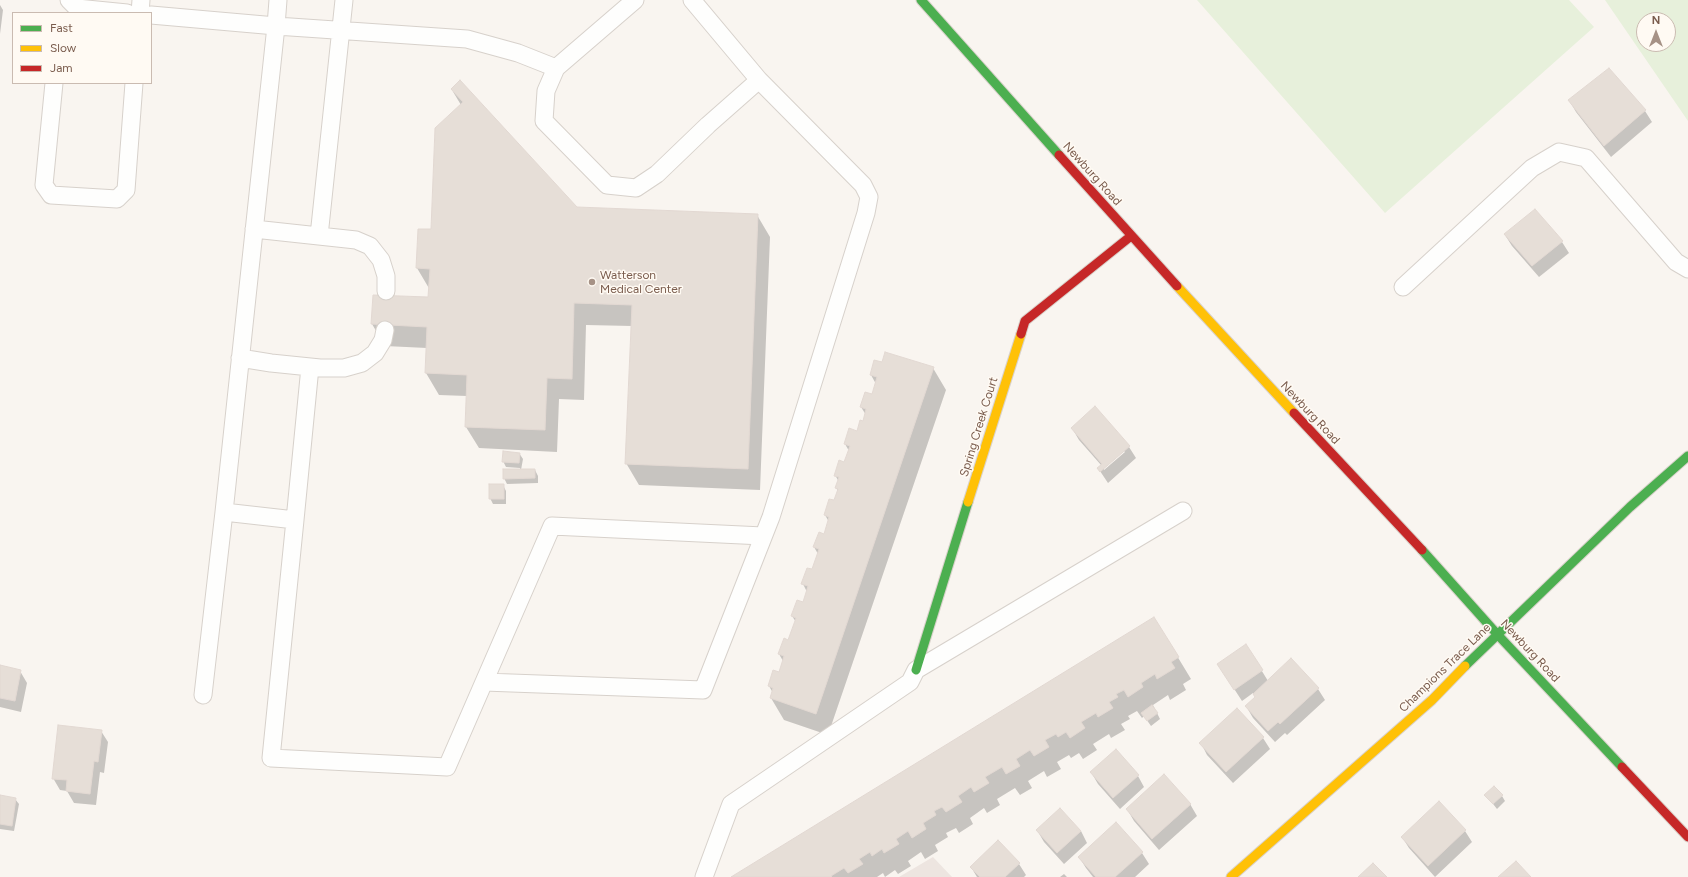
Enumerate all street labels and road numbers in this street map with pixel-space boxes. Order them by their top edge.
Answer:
street label: Newburg Road [1060,139,1124,209]
street label: Spring Creek Court [957,375,1001,479]
street label: Newburg Road [1277,379,1343,447]
street label: Newburg Road [1497,617,1563,685]
street label: Champions Trace Lane [1396,621,1494,715]

